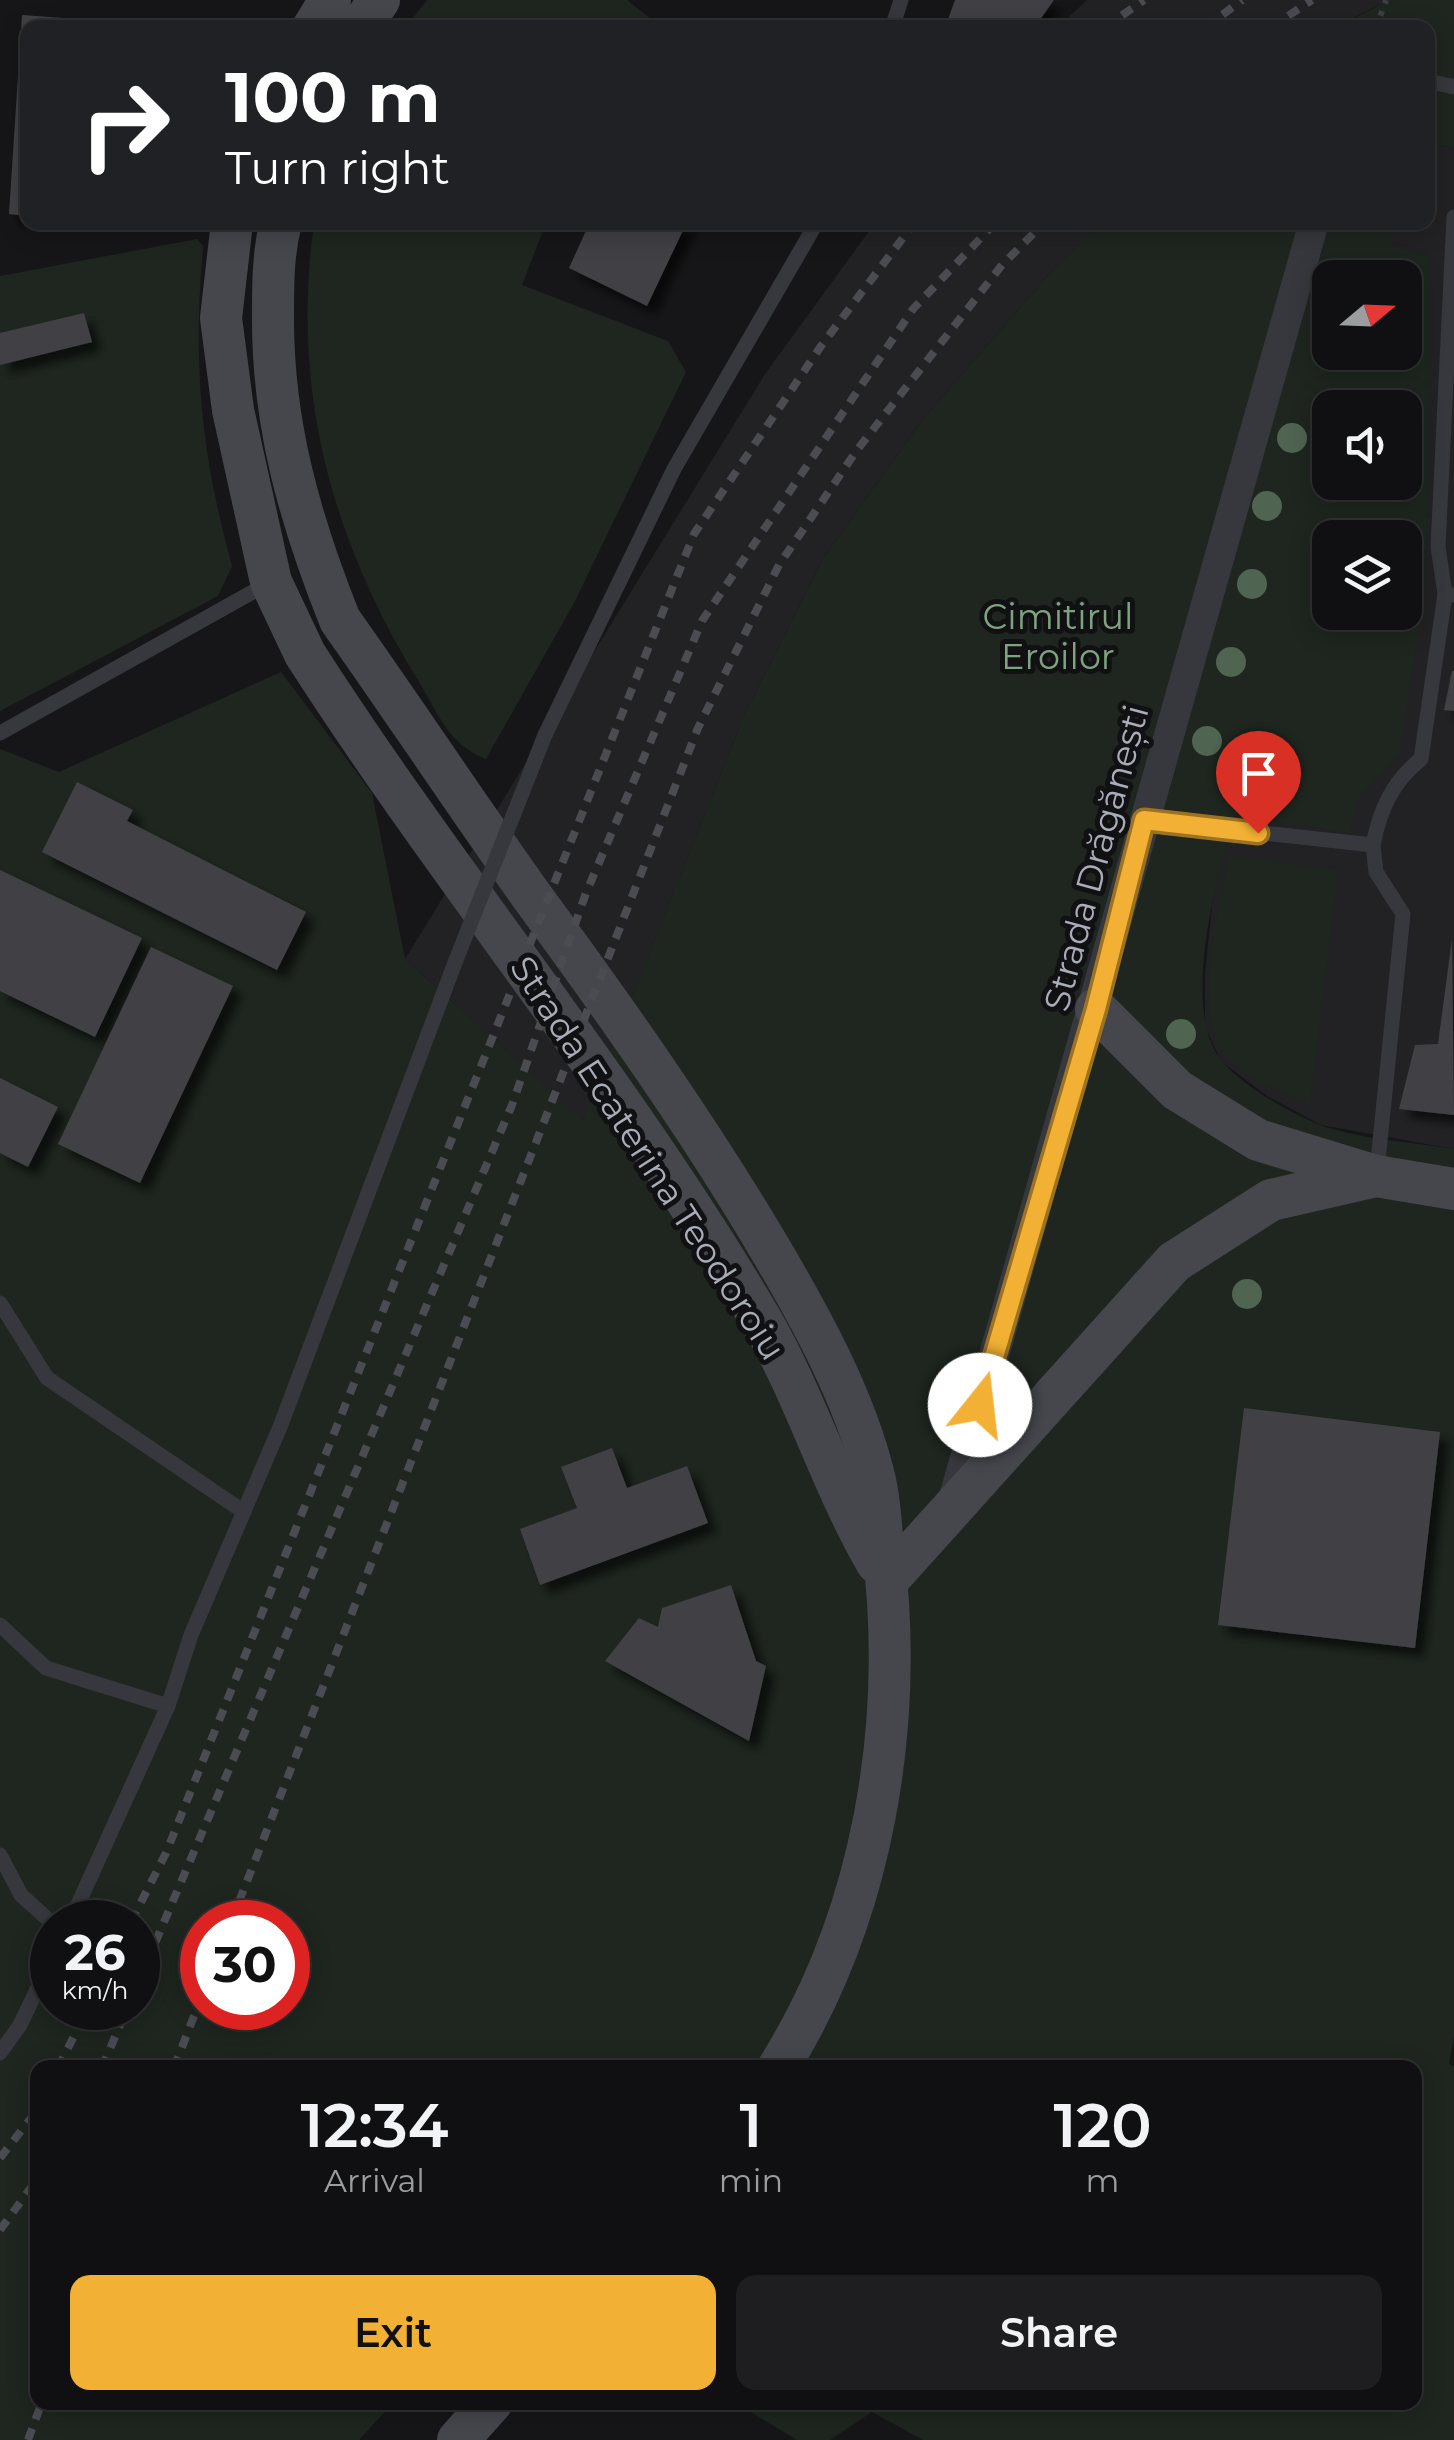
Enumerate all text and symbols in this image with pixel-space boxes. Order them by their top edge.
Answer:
text: 100 m [225,54,441,140]
icon: right [60,60,190,190]
text: Turn right [225,140,450,195]
north arrow [1312,260,1422,370]
map controls [1312,260,1422,630]
button: sound [1312,390,1422,500]
button: layers [1312,520,1422,630]
park label: Cimitirul Eroilor [982,595,1134,678]
street label: Strada Drăgănești [1034,700,1158,1016]
pin [1216,731,1301,834]
icon: arrive [1231,746,1286,801]
street label: Strada Ecaterina Teodoroiu [501,948,795,1368]
position arrow [928,1353,1032,1457]
speed limit sign: 30 [180,1900,310,2030]
text: 26 [64,1922,126,1983]
text: km/h [62,1975,128,2005]
text: 12:34 [300,2089,448,2162]
text: 1 [740,2089,762,2162]
text: 120 [1053,2089,1152,2162]
text: Arrival [324,2161,425,2200]
text: min [719,2161,783,2200]
text: m [1086,2161,1119,2200]
button: Exit [70,2275,716,2390]
button: Share [736,2275,1382,2390]

